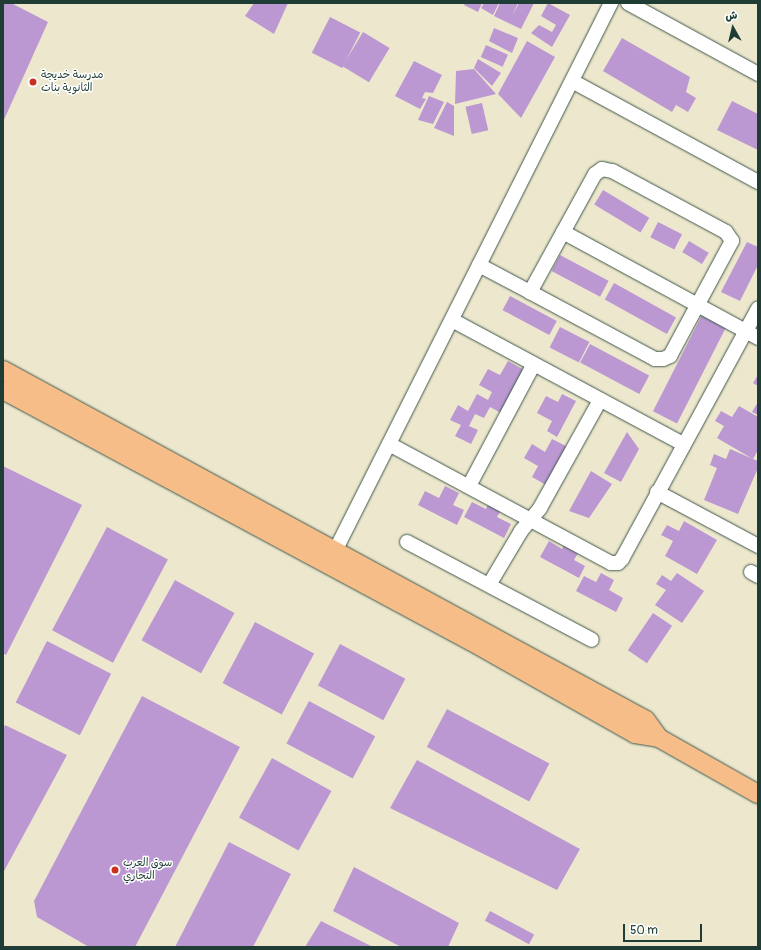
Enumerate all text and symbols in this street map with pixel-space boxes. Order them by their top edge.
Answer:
north arrow [713,8,753,48]
text: ش [724,8,738,23]
place label: مدرسة خديجة الثانوية بنات [41,69,103,95]
marker: مدرسة خديجة الثانوية بنات [28,77,38,87]
place label: سوق العرب التجاري [123,857,172,883]
marker: سوق العرب التجاري [110,865,120,875]
scale bar [625,916,704,942]
text: 50 m [630,923,658,938]

